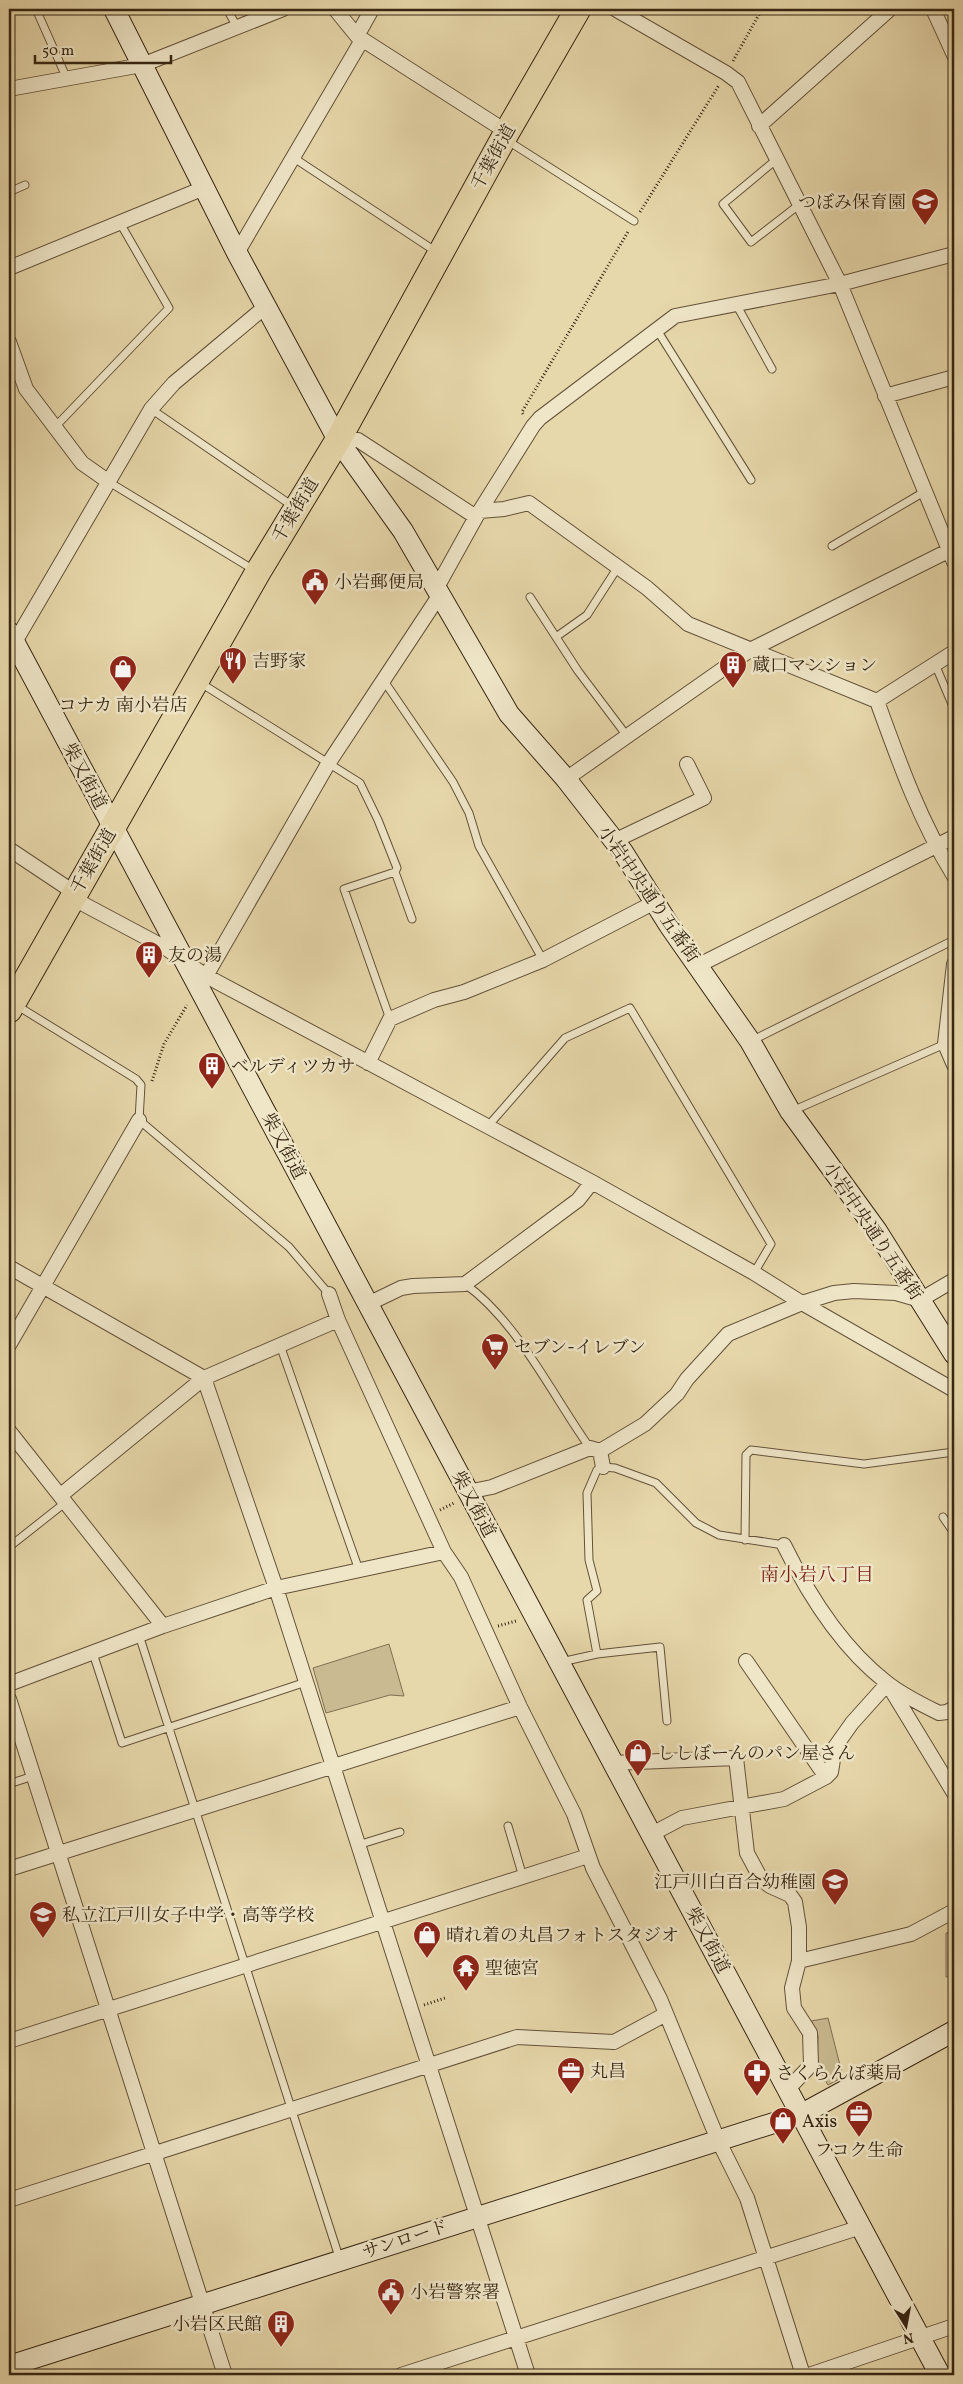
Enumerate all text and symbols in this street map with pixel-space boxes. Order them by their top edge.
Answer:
scale bar [35,32,171,64]
text: 50 m [42,41,74,62]
street label: 千葉街道 [466,120,523,195]
school or university icon: つぼみ保育園 [910,187,940,226]
place label: つぼみ保育園 [798,191,906,216]
street label: 千葉街道 [267,473,326,548]
public building icon: 小岩郵便局 [300,567,330,606]
place label: 小岩郵便局 [334,571,424,596]
restaurant icon: 吉野家 [218,646,248,685]
place label: 吉野家 [252,650,306,675]
building icon: 蔵口マンション [718,650,748,689]
shop icon: コナカ 南小岩店 [108,654,138,693]
place label: 蔵口マンション [752,654,877,679]
place label: コナカ 南小岩店 [58,694,188,719]
street label: 柴又街道 [56,739,112,814]
street label: 小岩中央通り五番街 [591,821,704,968]
street label: 千葉街道 [65,824,123,899]
building icon: 友の湯 [134,940,164,979]
place label: 友の湯 [168,944,222,969]
building icon: ベルディツカサ [197,1051,227,1090]
place label: ベルディツカサ [231,1055,356,1080]
street label: 柴又街道 [255,1109,311,1184]
street label: 小岩中央通り五番街 [816,1158,927,1306]
supermarket icon: セブン-イレブン [480,1332,510,1371]
place label: セブン-イレブン [514,1336,646,1361]
street label: 柴又街道 [445,1467,501,1542]
district label: 南小岩八丁目 [760,1563,874,1589]
shop icon: ししぼーんのパン屋さん [623,1738,653,1777]
place label: ししぼーんのパン屋さん [657,1742,855,1767]
school or university icon: 江戸川白百合幼稚園 [820,1867,850,1906]
place label: 江戸川白百合幼稚園 [654,1871,816,1896]
school or university icon: 私立江戸川女子中学・高等学校 [28,1900,58,1939]
street label: 柴又街道 [679,1903,735,1978]
place label: 私立江戸川女子中学・高等学校 [62,1904,314,1929]
shop icon: 晴れ着の丸昌フォトスタジオ [412,1920,442,1959]
place label: 晴れ着の丸昌フォトスタジオ [446,1924,679,1949]
temple icon: 聖徳宮 [451,1953,481,1992]
place label: 聖徳宮 [485,1957,539,1982]
office icon: 丸昌 [556,2056,586,2095]
pharmacy icon: さくらんぼ薬局 [742,2058,772,2097]
place label: 丸昌 [590,2060,626,2085]
place label: さくらんぼ薬局 [776,2062,902,2087]
office icon: フコク生命 [844,2099,874,2138]
shop icon: Axis [768,2106,798,2145]
place label: Axis [802,2110,837,2135]
place label: フコク生命 [814,2139,904,2164]
street label: サンロード [359,2215,452,2266]
public building icon: 小岩警察署 [376,2277,406,2316]
place label: 小岩警察署 [410,2281,500,2306]
north arrow [880,2302,930,2352]
building icon: 小岩区民館 [266,2309,296,2348]
place label: 小岩区民館 [172,2313,262,2338]
text: N [901,2327,915,2348]

